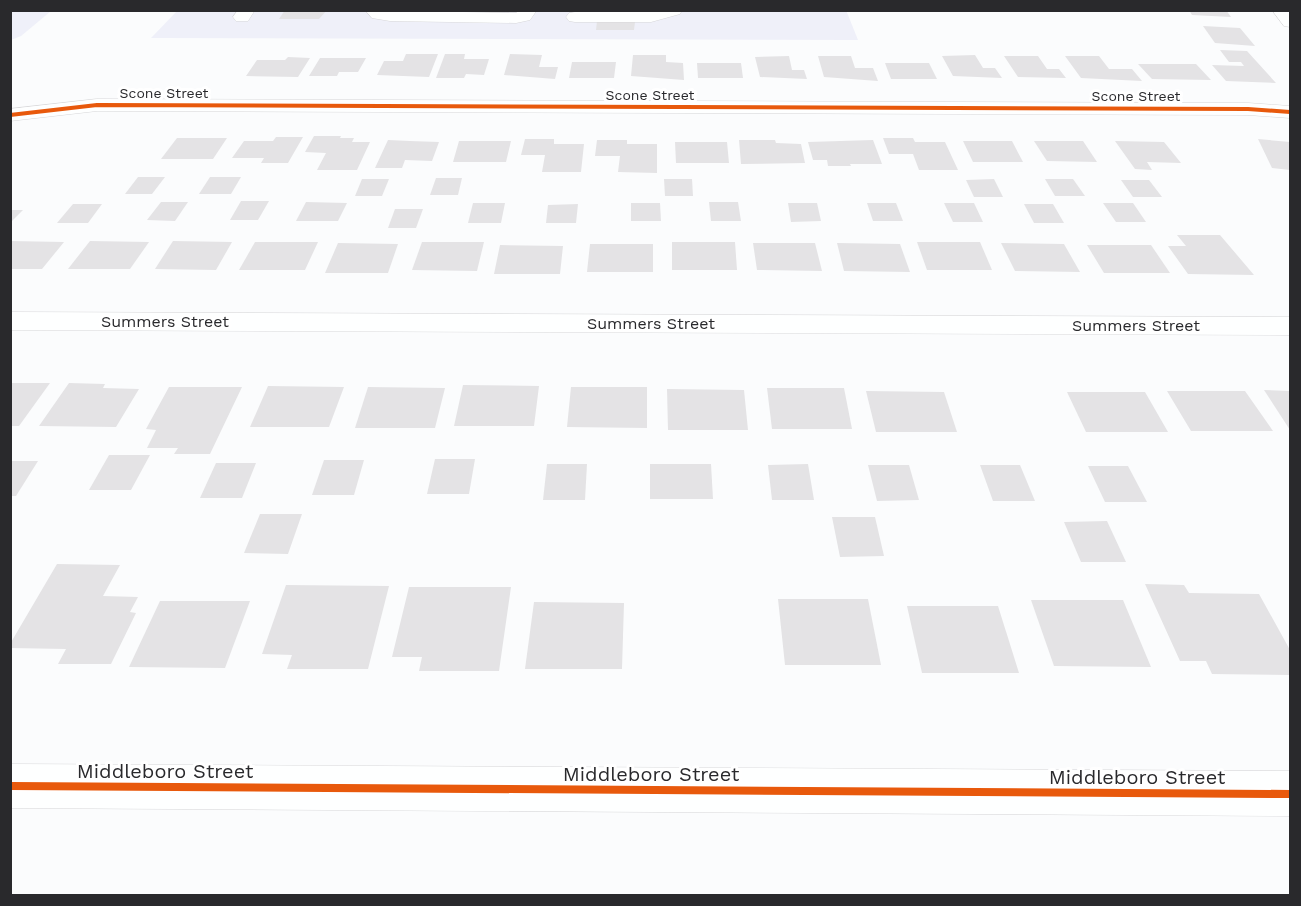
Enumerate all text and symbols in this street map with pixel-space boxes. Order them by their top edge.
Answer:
street label: Scone Street [120,85,209,101]
street label: Scone Street [606,87,695,103]
street label: Scone Street [1092,88,1181,104]
street label: Summers Street [101,312,229,331]
street label: Summers Street [587,314,715,333]
street label: Summers Street [1072,316,1200,335]
street label: Middleboro Street [77,759,254,783]
street label: Middleboro Street [563,762,740,786]
street label: Middleboro Street [1049,765,1226,789]

